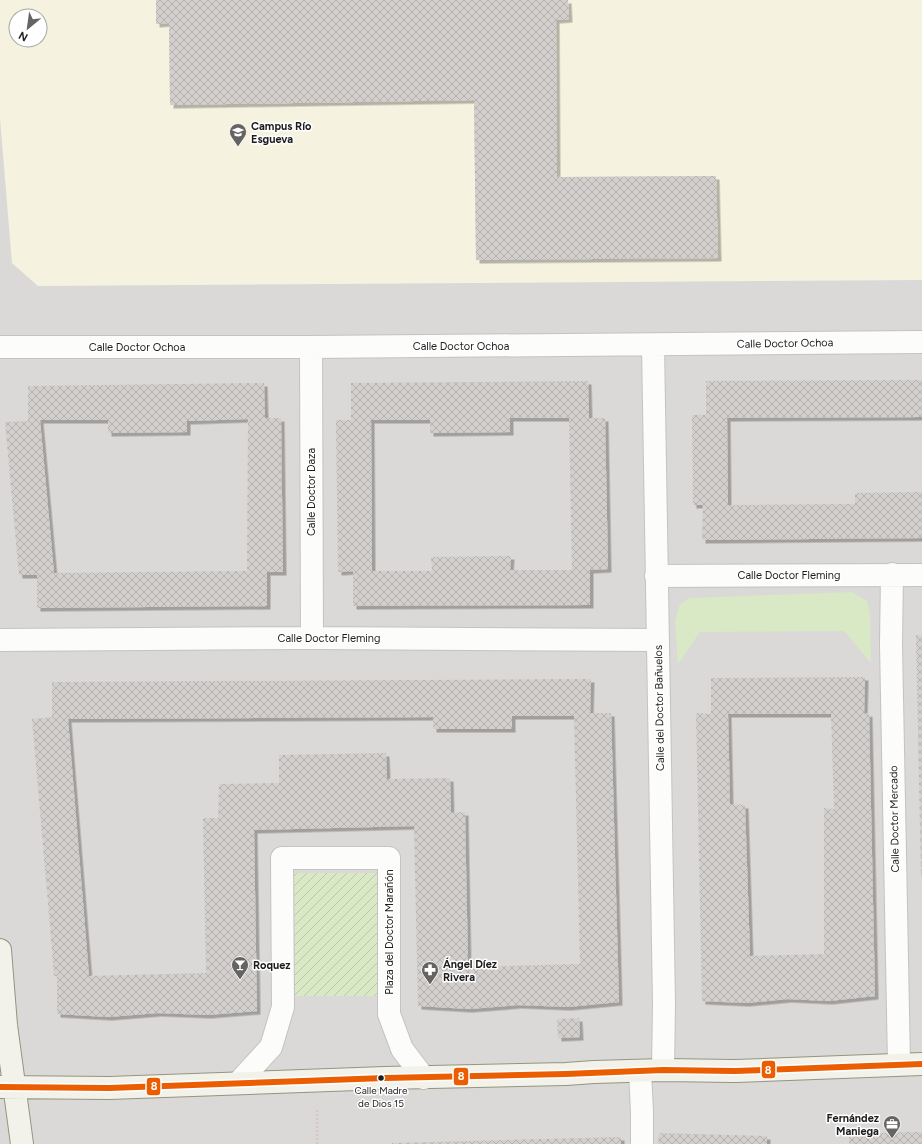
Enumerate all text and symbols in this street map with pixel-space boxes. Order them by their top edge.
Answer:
north arrow [8,8,48,48]
text: N [17,29,30,44]
place label: Campus Río Esgueva [251,120,312,146]
school or university icon: Campus Río Esgueva [228,122,248,147]
street label: Calle Doctor Ochoa [737,336,833,351]
street label: Calle Doctor Ochoa [413,340,509,353]
street label: Calle Doctor Ochoa [89,341,185,354]
street label: Calle Doctor Daza [305,448,318,536]
street label: Calle Doctor Fleming [738,569,840,582]
street label: Calle Doctor Fleming [278,632,380,645]
street label: Calle del Doctor Bañuelos [652,645,667,771]
street label: Calle Doctor Mercado [887,765,902,873]
street label: Plaza del Doctor Marañón [383,869,396,995]
bar icon: Roquez [230,955,250,980]
place label: Ángel Díez Rivera [443,957,497,984]
place label: Roquez [253,959,291,972]
pharmacy icon: Ángel Díez Rivera [420,960,440,985]
line badge: 8 [761,1060,776,1079]
text: 8 [765,1064,772,1077]
line badge: 8 [453,1067,469,1086]
text: 8 [458,1070,465,1083]
marker: Calle Madre de Dios 15 [376,1073,386,1083]
line badge: 8 [146,1077,161,1096]
text: 8 [151,1080,158,1093]
place label: Calle Madre de Dios 15 [355,1084,408,1110]
place label: Fernández Maniega [827,1112,879,1138]
office icon: Fernández Maniega [882,1114,902,1139]

